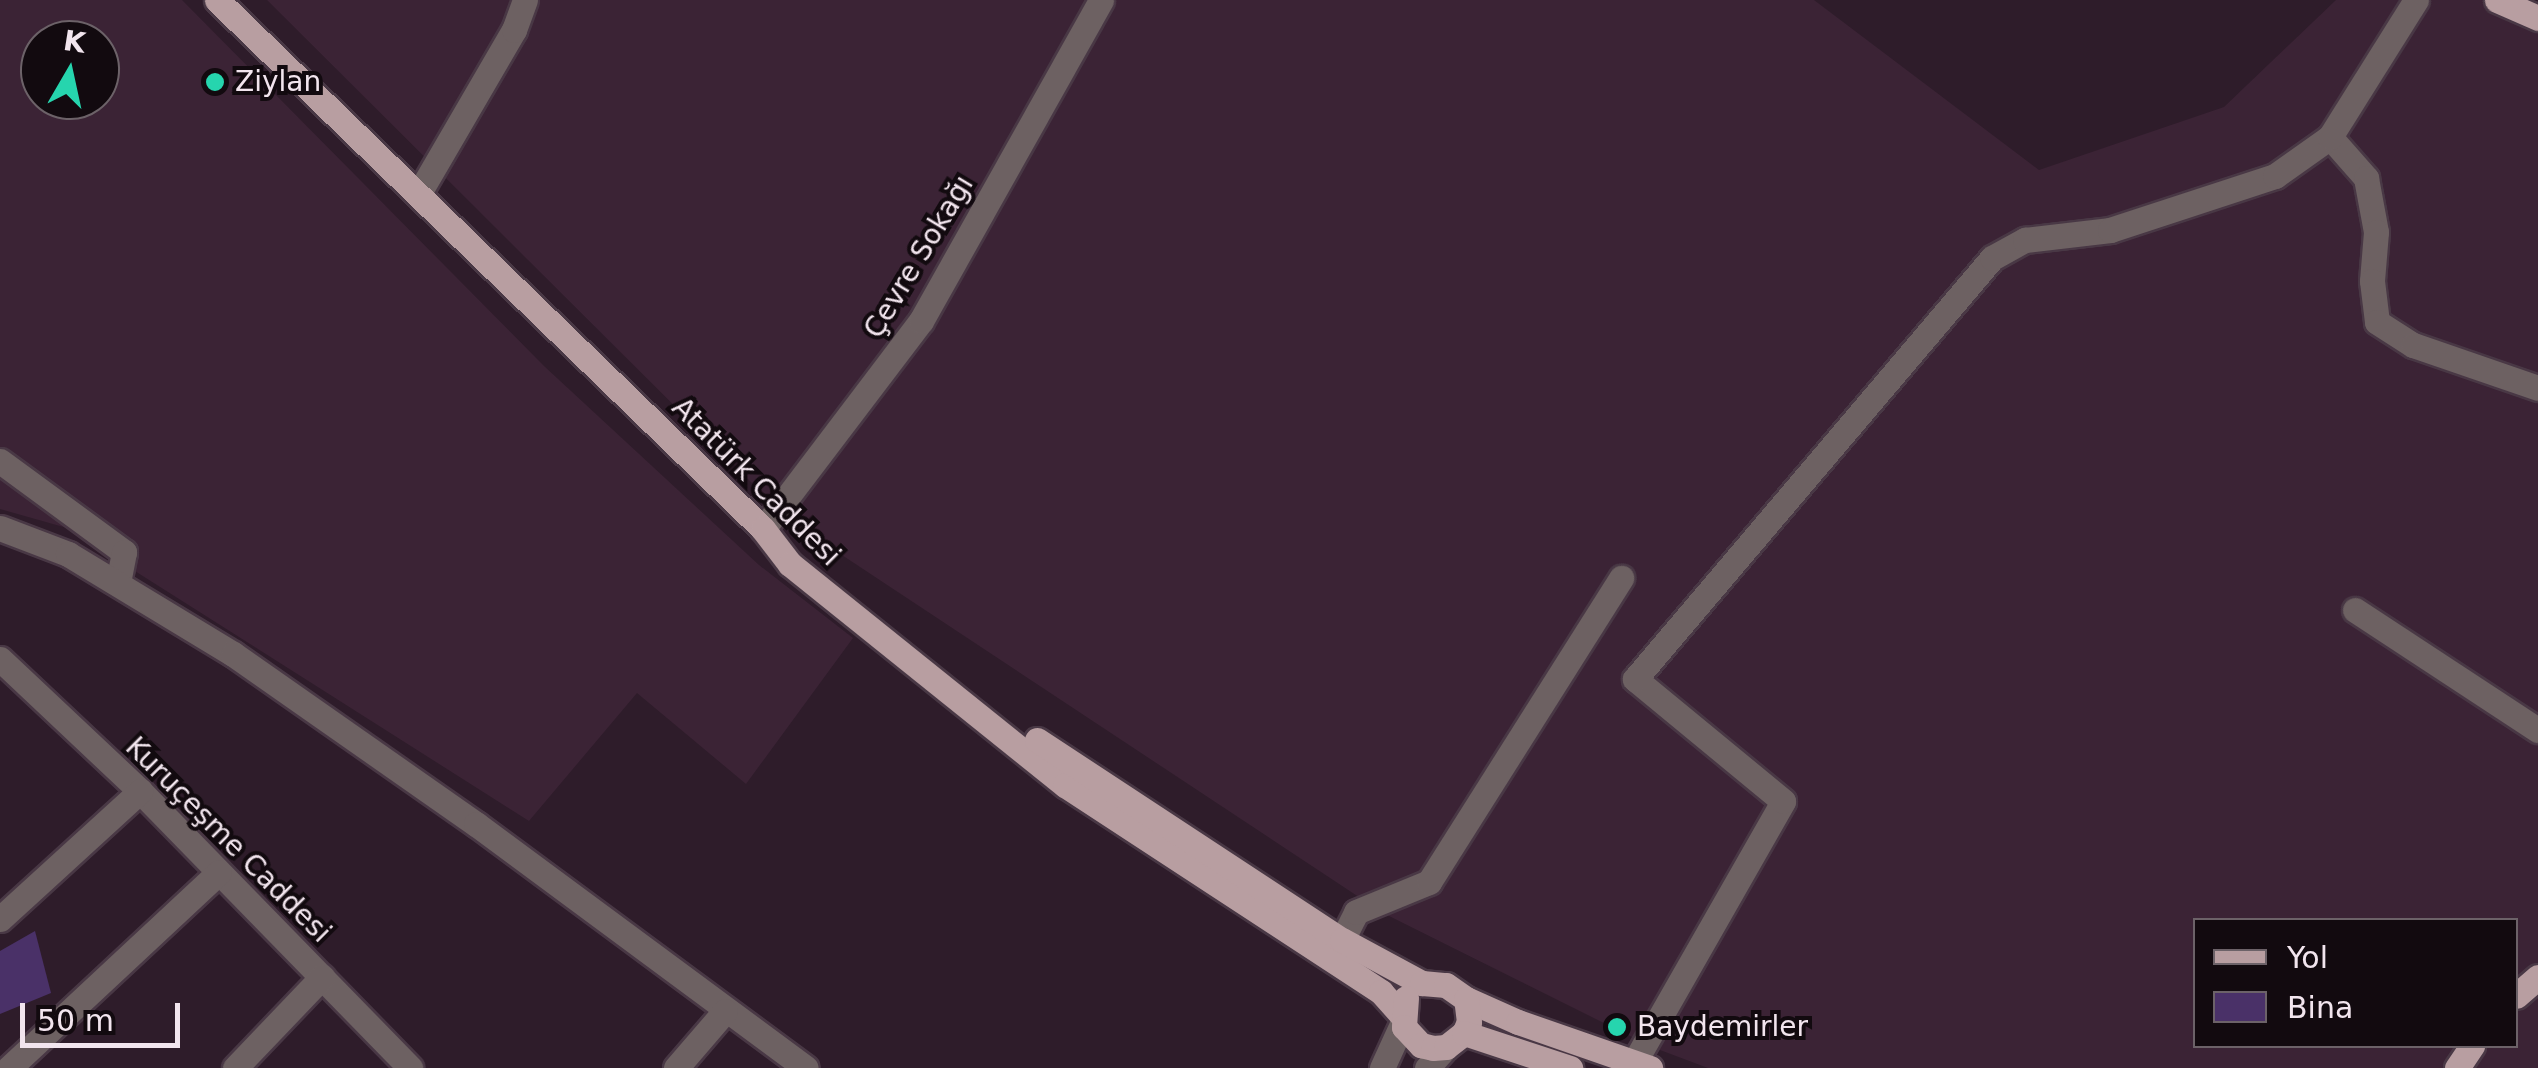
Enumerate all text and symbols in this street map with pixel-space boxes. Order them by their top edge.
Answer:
north arrow [20,20,120,120]
text: K [61,24,88,60]
place label: Ziylan [235,65,321,99]
marker: Ziylan [204,71,226,93]
street label: Çevre Sokağı [857,170,981,344]
street label: Atatürk Caddesi [665,391,847,573]
street label: Kuruçeşme Caddesi [118,730,338,950]
legend [2193,918,2518,1048]
text: Yol [2287,940,2328,975]
scale bar [25,983,185,1045]
text: Bina [2287,990,2353,1025]
text: 50 m [37,1003,114,1038]
place label: Baydemirler [1637,1010,1808,1044]
marker: Baydemirler [1606,1016,1628,1038]

